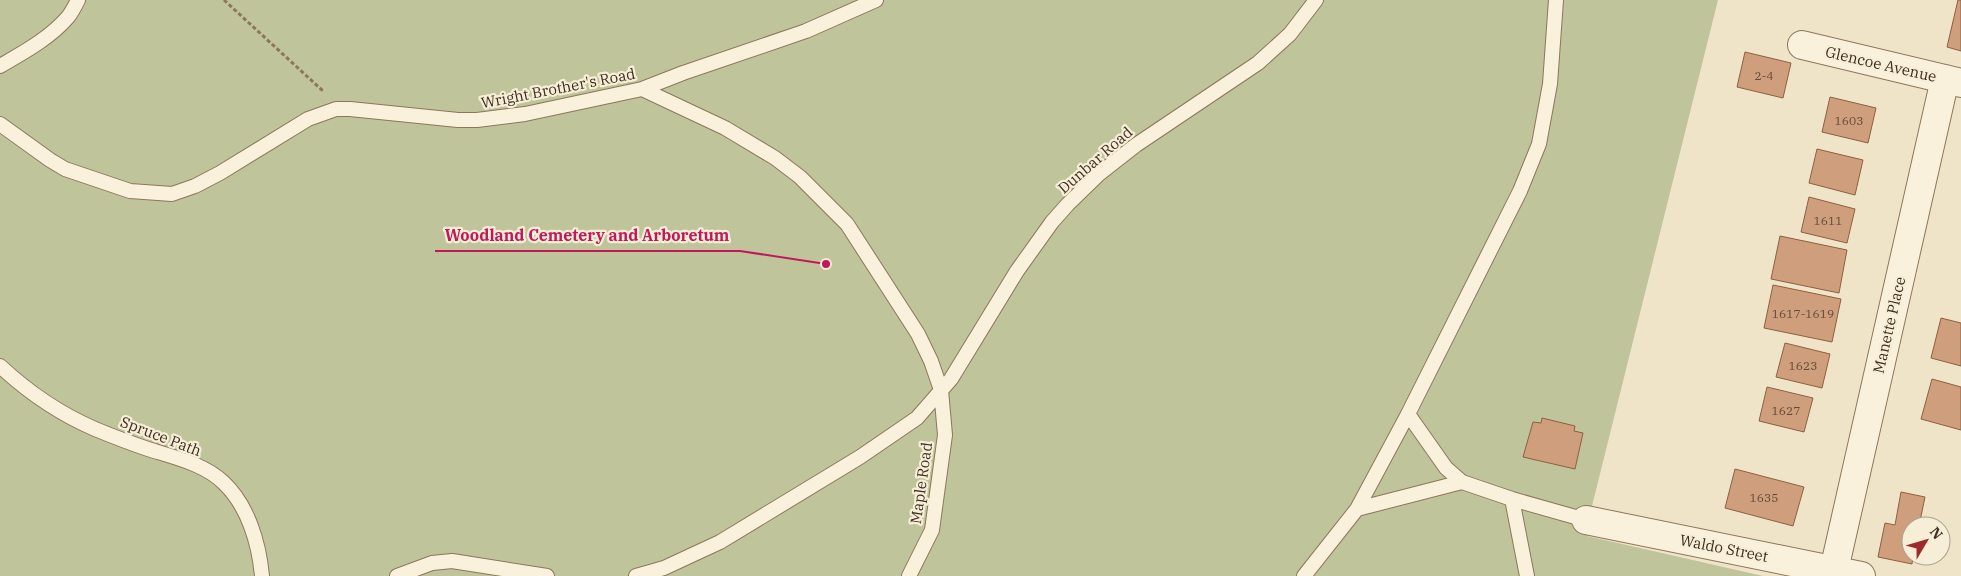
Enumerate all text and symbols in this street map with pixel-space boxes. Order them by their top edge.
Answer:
street label: Glencoe Avenue [1824,42,1938,86]
street label: Wright Brother's Road [479,64,637,112]
house number: 2-4 [1754,68,1774,83]
house number: 1603 [1835,113,1863,128]
street label: Dunbar Road [1054,122,1136,198]
house number: 1611 [1814,213,1842,228]
callout: Woodland Cemetery and Arboretum [435,220,740,251]
text: Woodland Cemetery and Arboretum [445,225,730,245]
street label: Manette Place [1869,275,1909,375]
house number: 1617-1619 [1772,306,1834,321]
house number: 1623 [1789,358,1817,373]
house number: 1627 [1772,403,1800,418]
street label: Spruce Path [118,412,204,460]
street label: Maple Road [906,441,936,525]
house number: 1635 [1750,490,1778,505]
north arrow [1901,516,1951,566]
text: N [1926,523,1947,543]
street label: Waldo Street [1678,530,1770,566]

